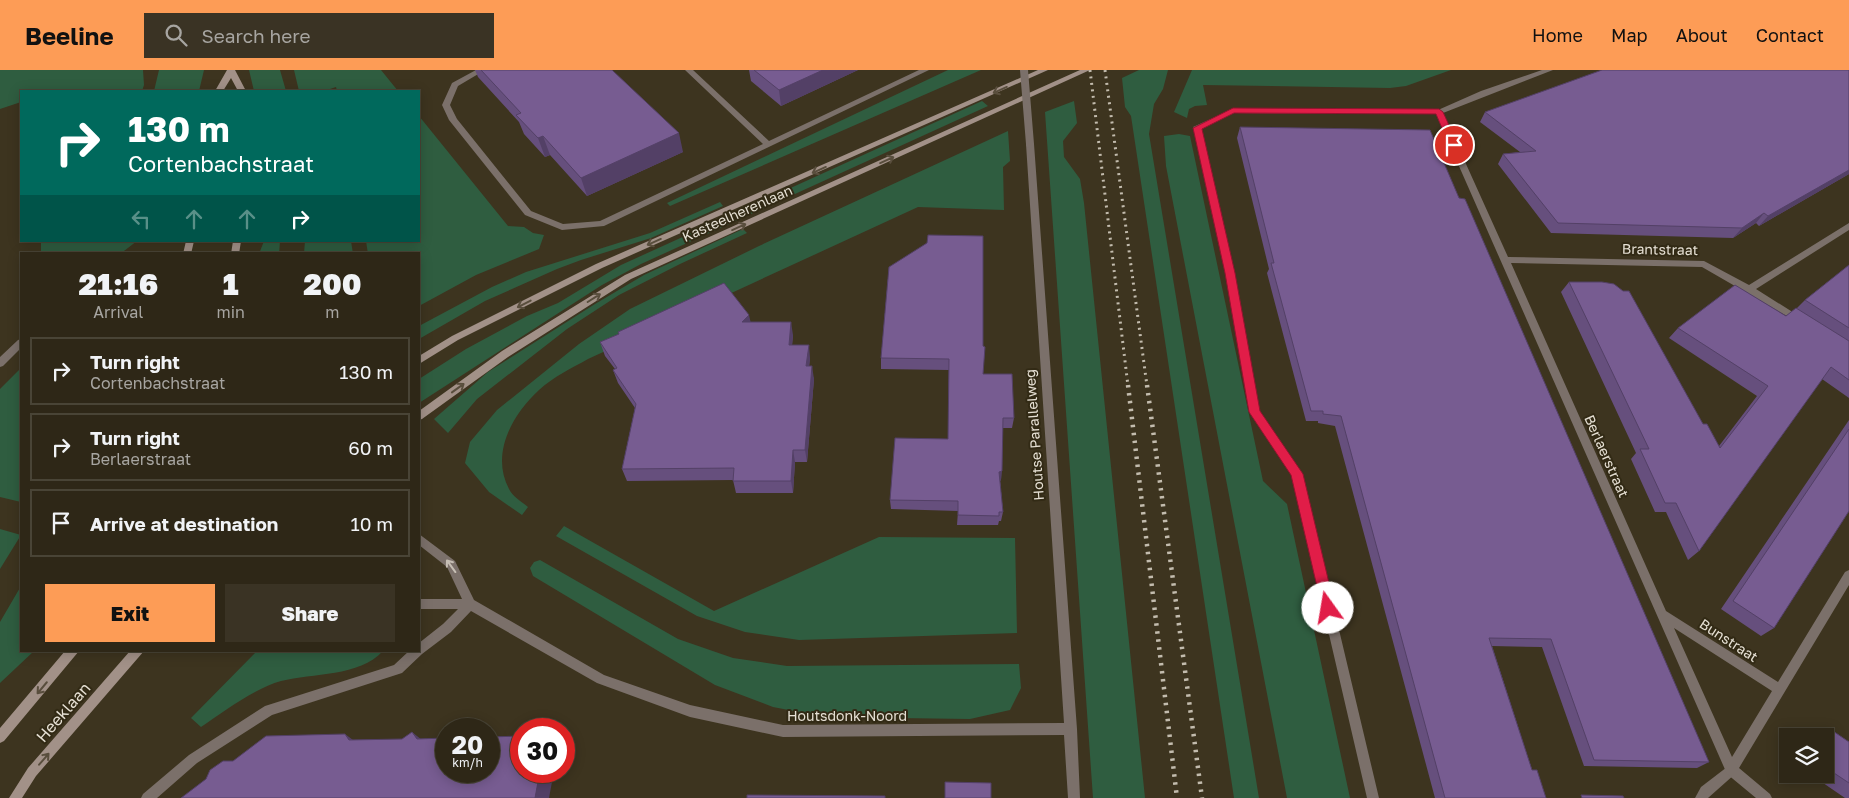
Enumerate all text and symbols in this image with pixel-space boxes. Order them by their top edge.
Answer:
search box [144,13,494,58]
text: Beeline [25,21,114,50]
icon: search [162,21,190,49]
text: Search here [202,24,310,47]
text: Home [1532,24,1583,46]
text: Map [1611,24,1648,46]
text: About [1676,24,1728,46]
text: Contact [1756,24,1824,46]
one-way arrow [993,86,1008,95]
text: 130 m [128,108,230,150]
icon: right [45,110,110,175]
pin [1433,124,1475,166]
icon: arrive [1440,131,1468,159]
text: Cortenbachstraat [128,150,314,177]
one-way arrow [879,154,894,164]
one-way arrow [812,165,827,175]
street label: Kasteelherenlaan [679,181,795,245]
icon: left [127,205,155,233]
icon: ahead [180,205,208,233]
icon: ahead [233,205,261,233]
icon: right [286,205,314,233]
one-way arrow [731,221,746,231]
one-way arrow [647,237,662,247]
street label: Brantstraat [1622,240,1698,258]
text: 21:16 [78,266,158,302]
text: 1 [223,266,239,302]
text: 200 [303,266,362,302]
one-way arrow [586,293,600,303]
one-way arrow [517,299,532,309]
text: Arrival [93,302,143,322]
text: min [217,302,245,322]
text: m [325,302,340,322]
text: Turn right [90,350,180,373]
icon: right [47,357,75,385]
text: 130 m [339,360,393,383]
street label: Houtse Parallelweg [1021,369,1047,501]
text: Cortenbachstraat [90,373,225,393]
one-way arrow [451,383,465,393]
street label: Berlaerstraat [1581,412,1633,500]
text: Turn right [90,426,180,449]
icon: right [47,433,75,461]
text: 60 m [348,436,393,459]
text: Berlaerstraat [90,449,191,469]
icon: arrive [47,509,75,537]
text: Arrive at destination [90,512,278,535]
text: 10 m [350,512,393,535]
one-way arrow [446,560,457,573]
position arrow [1301,581,1353,633]
button: Exit [45,584,215,642]
button: Share [225,584,395,642]
street label: Bunstraat [1697,615,1761,665]
street label: Heeklaan [32,678,94,746]
one-way arrow [36,682,48,695]
street label: Houtsdonk-Noord [787,707,907,724]
speed limit sign: 30 [510,718,575,783]
map controls [1779,728,1834,783]
button: layers [1779,728,1834,783]
text: 20 [452,729,483,760]
one-way arrow [38,752,50,765]
text: km/h [452,755,483,770]

